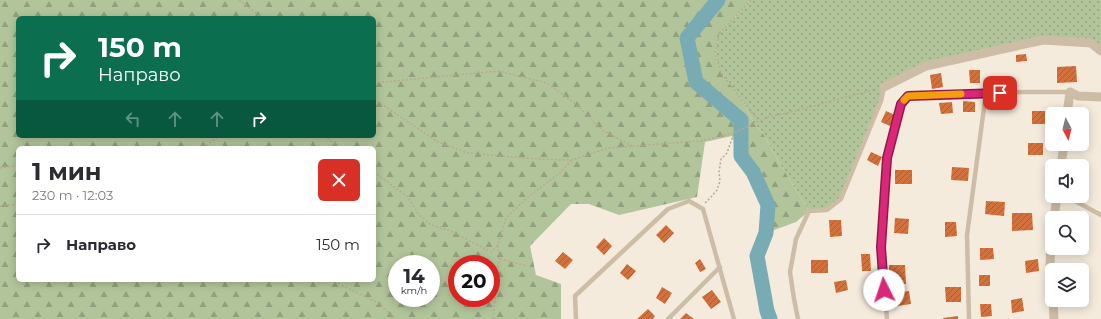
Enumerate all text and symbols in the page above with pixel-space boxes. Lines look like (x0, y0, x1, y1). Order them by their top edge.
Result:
text: 150 m (98, 30, 182, 64)
icon: right (32, 32, 84, 84)
text: Направо (98, 64, 181, 86)
pin (983, 76, 1017, 110)
icon: arrive (989, 82, 1011, 104)
north arrow (1045, 107, 1089, 151)
map controls (1045, 107, 1089, 307)
icon: left (122, 108, 144, 130)
icon: ahead (164, 108, 186, 130)
icon: ahead (206, 108, 228, 130)
icon: right (248, 108, 270, 130)
text: 1 мин (32, 157, 101, 186)
button: close (318, 159, 360, 201)
button: sound (1045, 159, 1089, 203)
text: 230 m · 12:03 (32, 187, 113, 203)
button: search (1045, 211, 1089, 255)
icon: right (32, 234, 54, 256)
text: Направо (66, 235, 136, 254)
text: 150 m (316, 235, 360, 254)
speed limit sign: 20 (448, 255, 500, 307)
button: layers (1045, 263, 1089, 307)
text: 14 (403, 264, 425, 288)
position arrow (863, 269, 905, 311)
text: km/h (401, 284, 427, 297)

